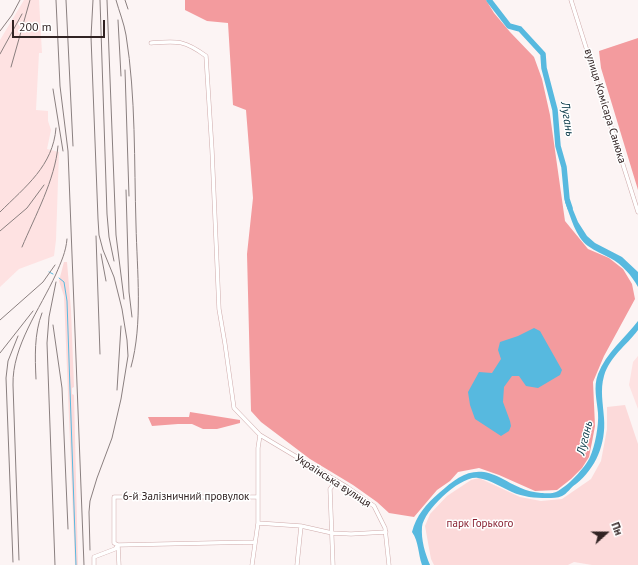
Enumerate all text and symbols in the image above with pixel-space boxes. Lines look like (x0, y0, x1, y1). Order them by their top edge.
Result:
scale bar (14, 12, 107, 38)
text: 200 m (19, 19, 52, 34)
street label: вулиця Комісара Санюка (581, 47, 629, 165)
water label: Лугань (557, 101, 577, 137)
water label: Лугань (574, 419, 596, 457)
street label: Українська вулиця (292, 451, 374, 511)
street label: 6-й Залізничний провулок (123, 490, 249, 504)
north arrow (586, 513, 626, 553)
park label: парк Горького (447, 517, 513, 531)
text: Пн (608, 520, 626, 537)

